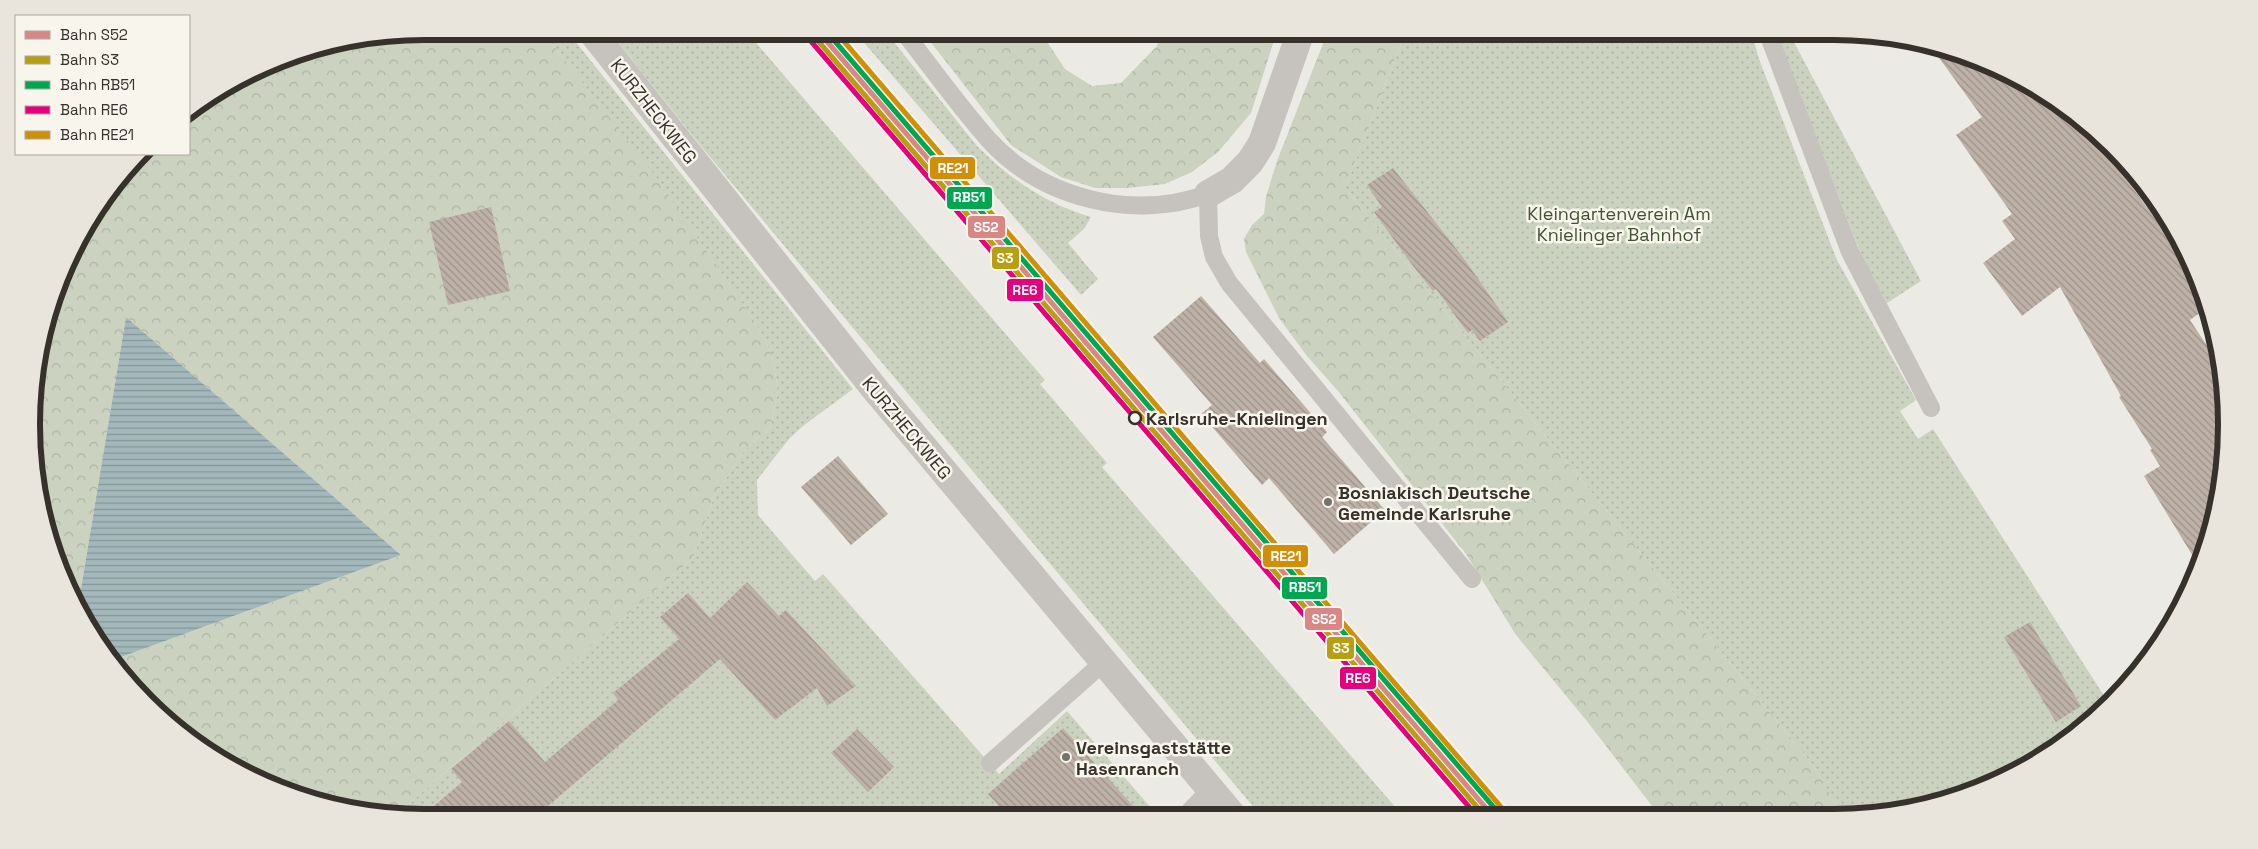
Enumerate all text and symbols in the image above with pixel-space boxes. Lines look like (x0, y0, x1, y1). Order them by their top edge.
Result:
legend (15, 15, 190, 155)
text: Bahn S52 (60, 25, 128, 44)
text: Bahn S3 (60, 50, 119, 69)
street label: KURZHECKWEG (606, 54, 702, 168)
text: Bahn RB51 (60, 75, 135, 94)
text: Bahn RE6 (60, 100, 128, 119)
text: Bahn RE21 (60, 125, 134, 144)
line badge: RE21 (929, 156, 976, 180)
text: RE21 (937, 159, 969, 177)
line badge: RB51 (946, 186, 993, 210)
text: RB51 (953, 188, 985, 206)
park label: Kleingartenverein Am Knielinger Bahnhof (1527, 202, 1711, 246)
line badge: S52 (967, 215, 1006, 239)
text: S52 (973, 218, 999, 236)
line badge: S3 (991, 246, 1020, 270)
text: S3 (997, 249, 1014, 267)
line badge: RE6 (1006, 278, 1044, 302)
text: RE6 (1012, 281, 1038, 299)
street label: KURZHECKWEG (857, 372, 957, 484)
place label: Karlsruhe-Knielingen (1146, 407, 1328, 430)
marker: Karlsruhe-Knielingen (1128, 411, 1142, 425)
place label: Bosniakisch Deutsche Gemeinde Karlsruhe (1338, 481, 1530, 525)
marker: Bosniakisch Deutsche Gemeinde Karlsruhe (1322, 496, 1334, 508)
line badge: RE21 (1262, 544, 1309, 568)
text: RE21 (1270, 547, 1302, 565)
line badge: RB51 (1281, 576, 1328, 600)
text: RB51 (1289, 578, 1321, 596)
line badge: S52 (1304, 607, 1343, 631)
text: S52 (1311, 610, 1337, 628)
line badge: S3 (1326, 636, 1355, 660)
text: S3 (1333, 639, 1350, 657)
line badge: RE6 (1339, 666, 1377, 690)
text: RE6 (1345, 669, 1371, 687)
place label: Vereinsgaststätte Hasenranch (1076, 736, 1231, 780)
marker: Vereinsgaststätte Hasenranch (1060, 751, 1072, 763)

